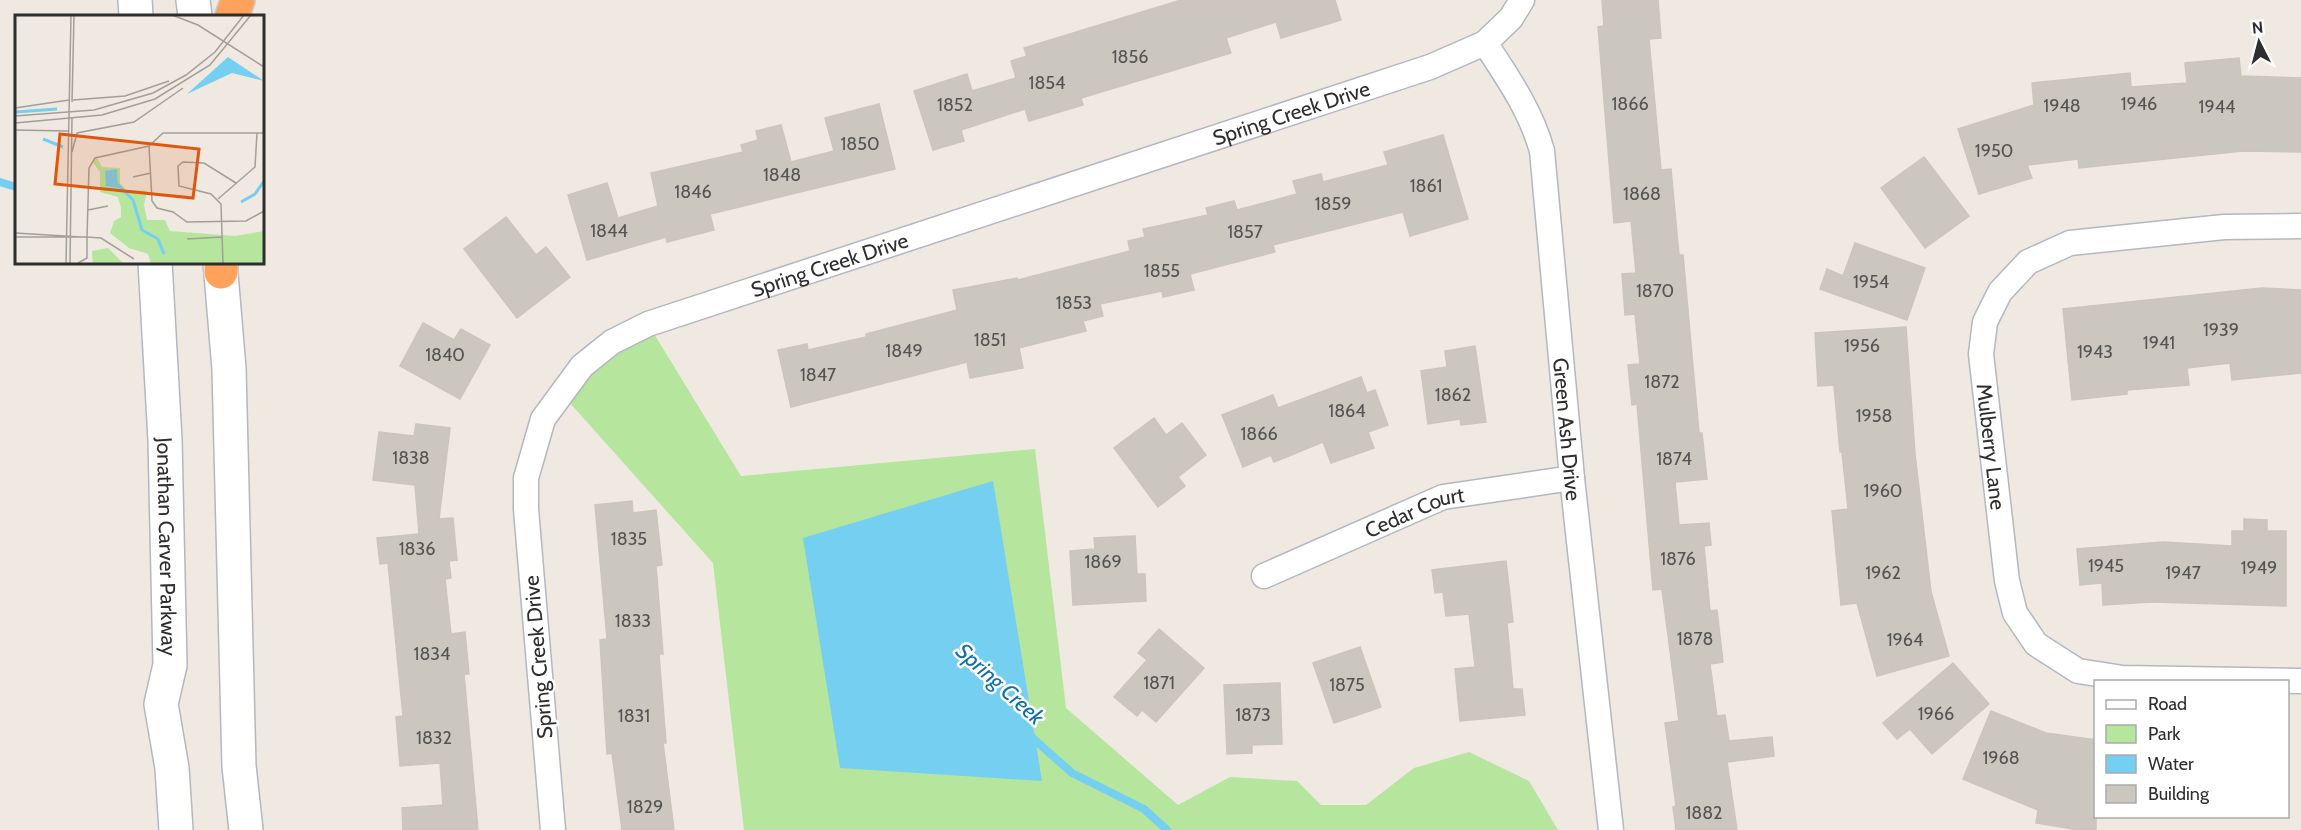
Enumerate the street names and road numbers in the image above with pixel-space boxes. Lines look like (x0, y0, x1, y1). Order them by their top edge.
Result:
street label: Spring Creek Drive (1209, 75, 1373, 150)
street label: Spring Creek Drive (748, 227, 911, 302)
street label: Green Ash Drive (1549, 357, 1587, 502)
street label: Mulberry Lane (1972, 382, 2011, 511)
street label: Jonathan Carver Parkway (152, 436, 182, 657)
street label: Cedar Court (1361, 482, 1466, 543)
street label: Spring Creek Drive (518, 574, 558, 740)

